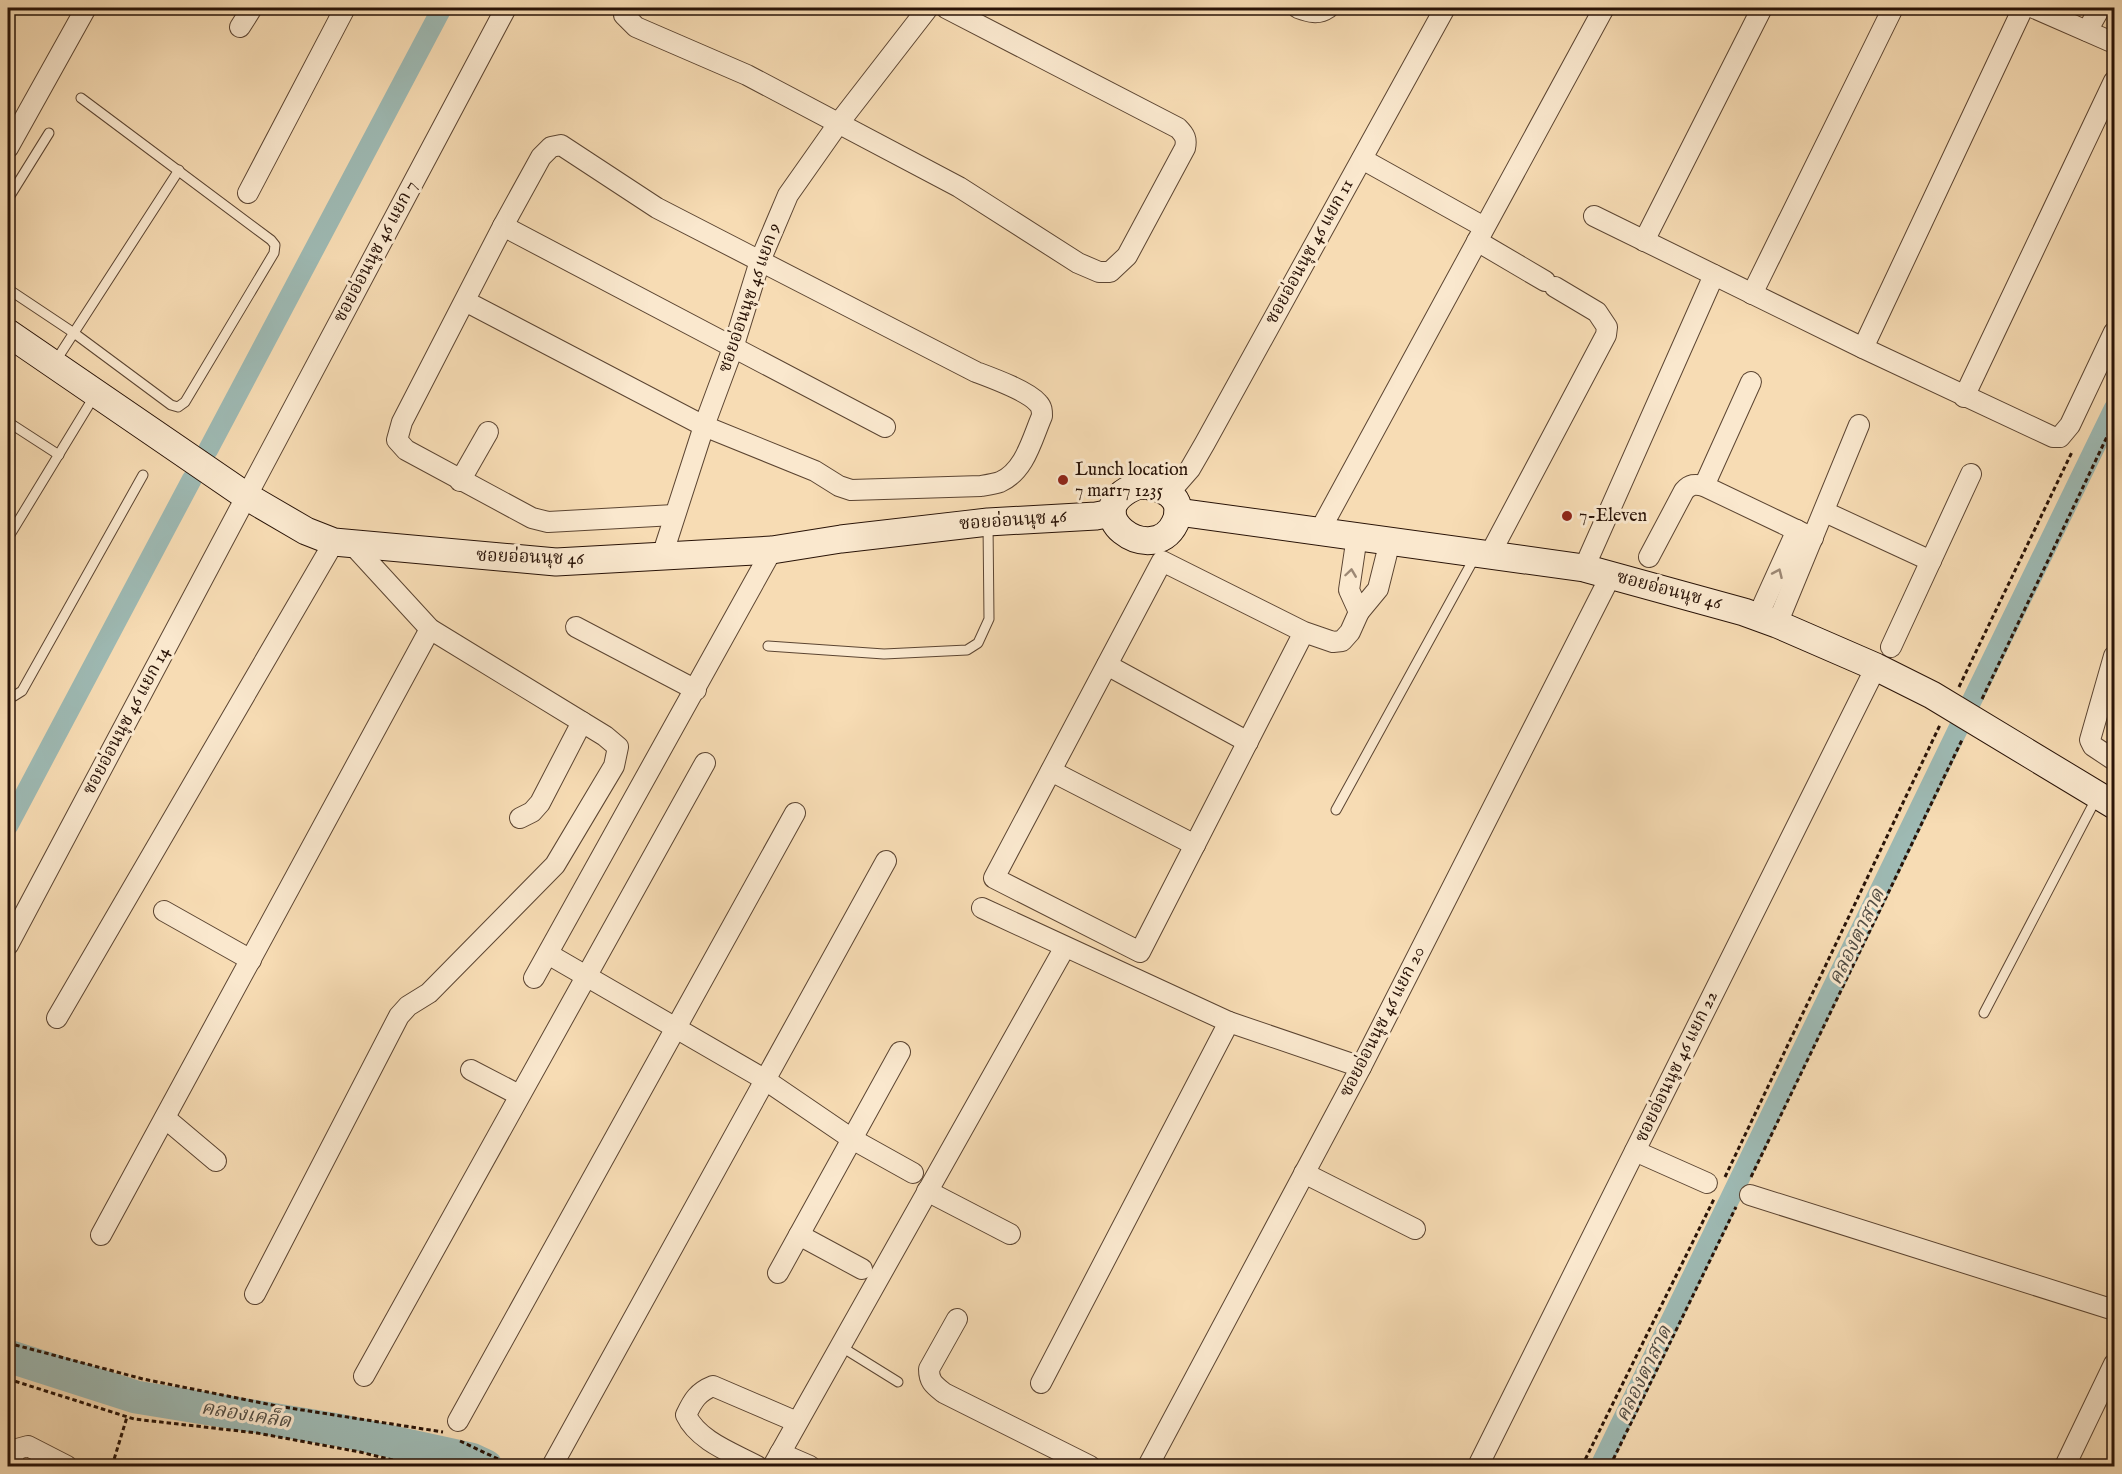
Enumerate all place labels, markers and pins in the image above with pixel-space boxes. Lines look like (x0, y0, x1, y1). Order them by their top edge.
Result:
place label: Lunch location 7 mar17 1235 (1075, 459, 1189, 503)
marker: Lunch location 7 mar17 1235 (1056, 473, 1070, 487)
place label: 7-Eleven (1579, 505, 1648, 528)
marker: 7-Eleven (1560, 509, 1574, 523)

